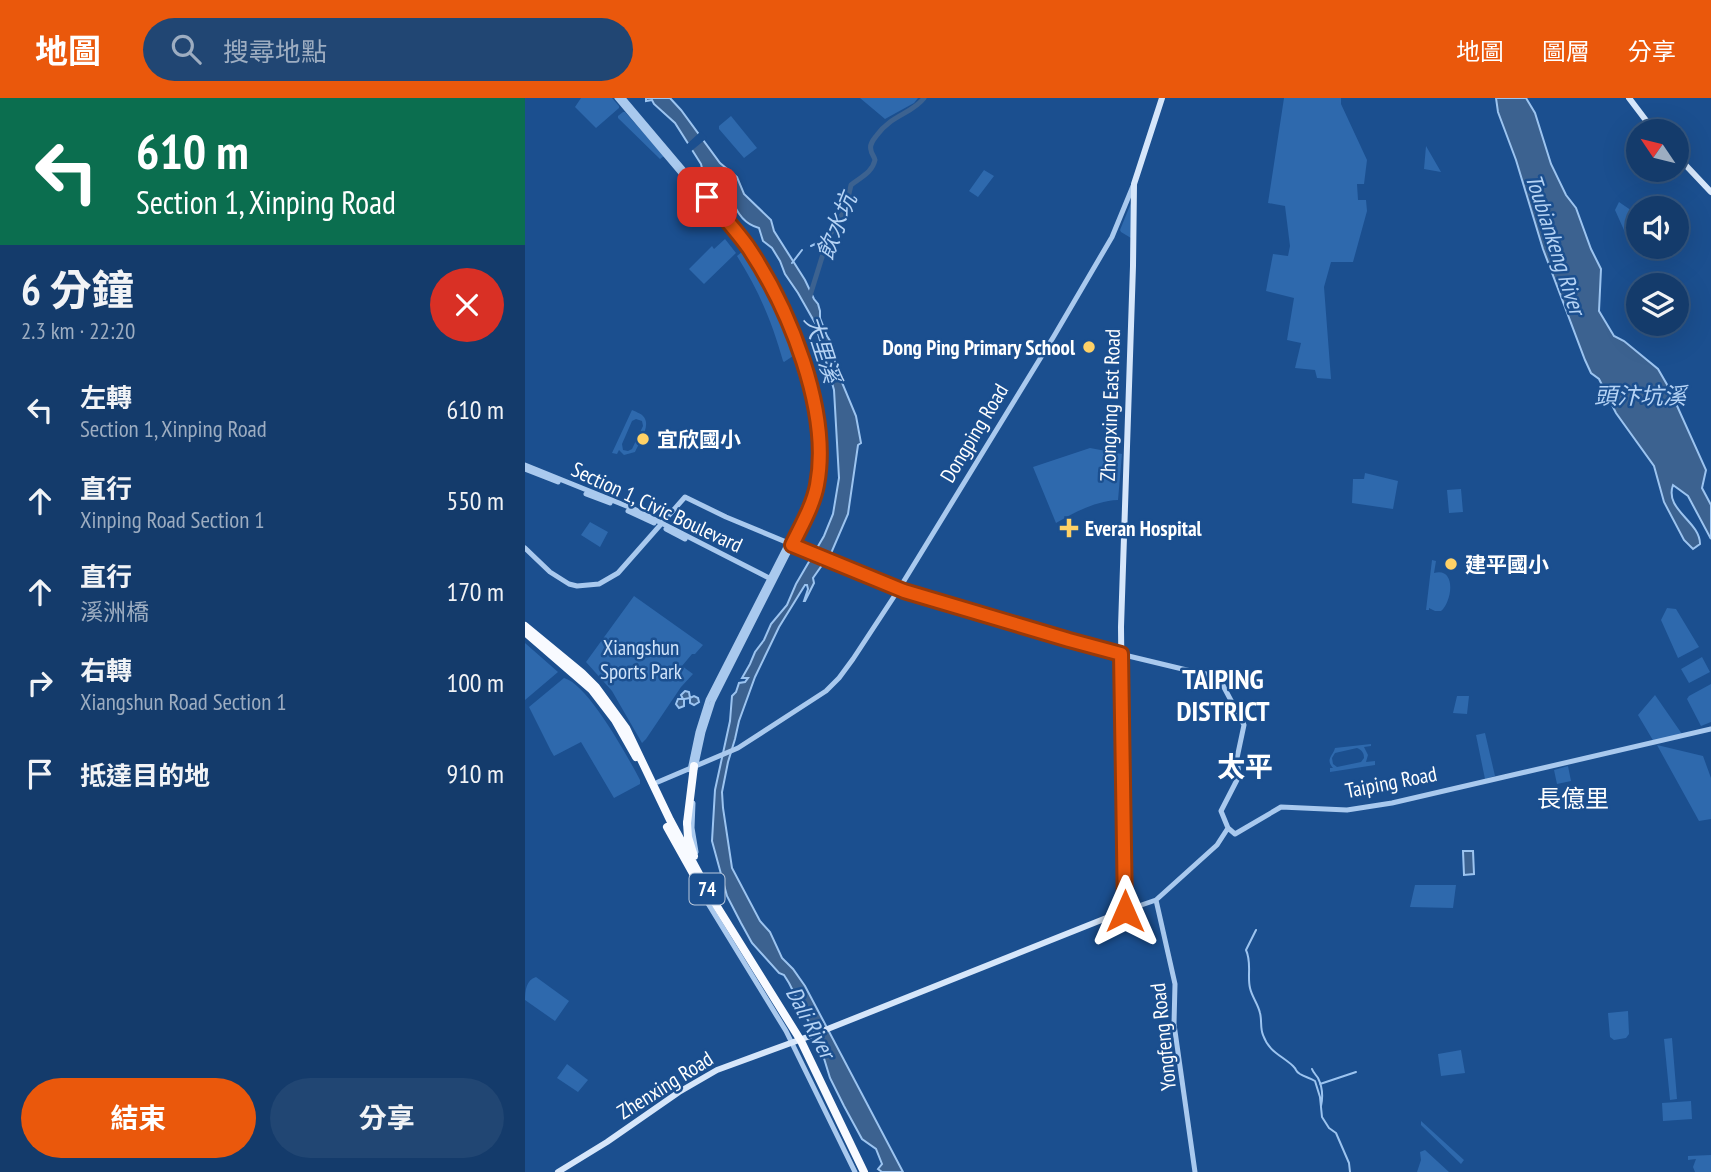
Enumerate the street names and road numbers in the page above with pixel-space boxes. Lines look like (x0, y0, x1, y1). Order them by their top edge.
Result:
street label: Zhongxing East Road (1094, 328, 1126, 482)
street label: Dongping Road (934, 379, 1014, 487)
street label: Section 1, Civic Boulevard (567, 456, 747, 558)
street label: Taiping Road (1343, 760, 1439, 804)
road number: 74 (689, 874, 725, 904)
street label: Yongfeng Road (1144, 982, 1182, 1092)
street label: Zhenxing Road (612, 1045, 718, 1125)

